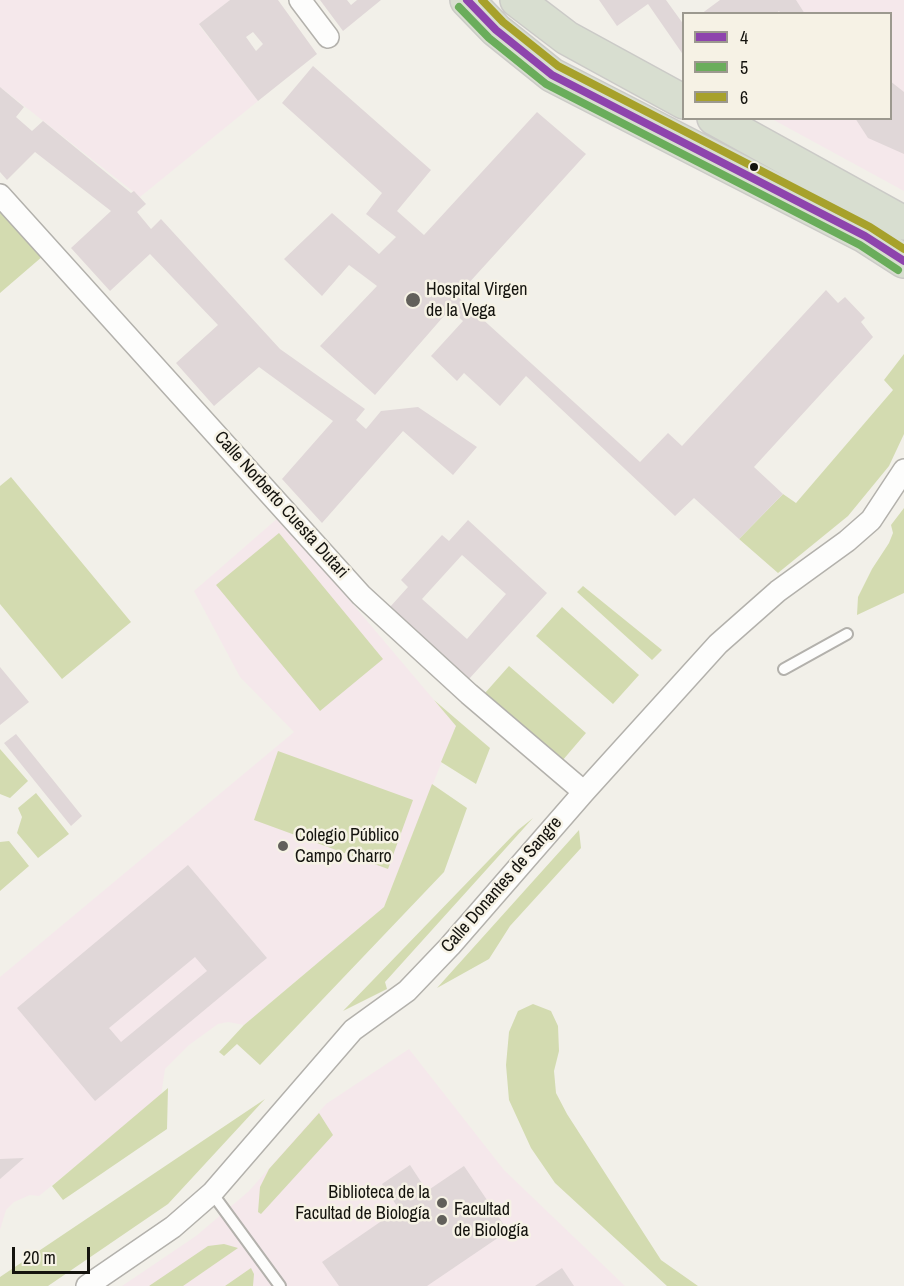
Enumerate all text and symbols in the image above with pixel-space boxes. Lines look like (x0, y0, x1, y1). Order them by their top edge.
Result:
legend (682, 12, 892, 120)
text: 4 (740, 25, 748, 50)
text: 5 (740, 55, 748, 80)
text: 6 (740, 85, 748, 110)
unlabelled marker (748, 161, 760, 173)
place label: Hospital Virgen de la Vega (426, 279, 527, 322)
marker: Hospital Virgen de la Vega (404, 291, 422, 309)
street label: Calle Norberto Cuesta Dutari (209, 427, 353, 583)
street label: Calle Donantes de Sangre (437, 813, 567, 957)
place label: Colegio Público Campo Charro (295, 825, 399, 868)
marker: Colegio Público Campo Charro (276, 839, 290, 853)
place label: Biblioteca de la Facultad de Biología (295, 1182, 430, 1224)
marker: Biblioteca de la Facultad de Biología (435, 1196, 449, 1210)
place label: Facultad de Biología (454, 1199, 529, 1242)
marker: Facultad de Biología (435, 1213, 449, 1227)
scale bar (15, 1235, 93, 1273)
text: 20 m (23, 1245, 56, 1270)

